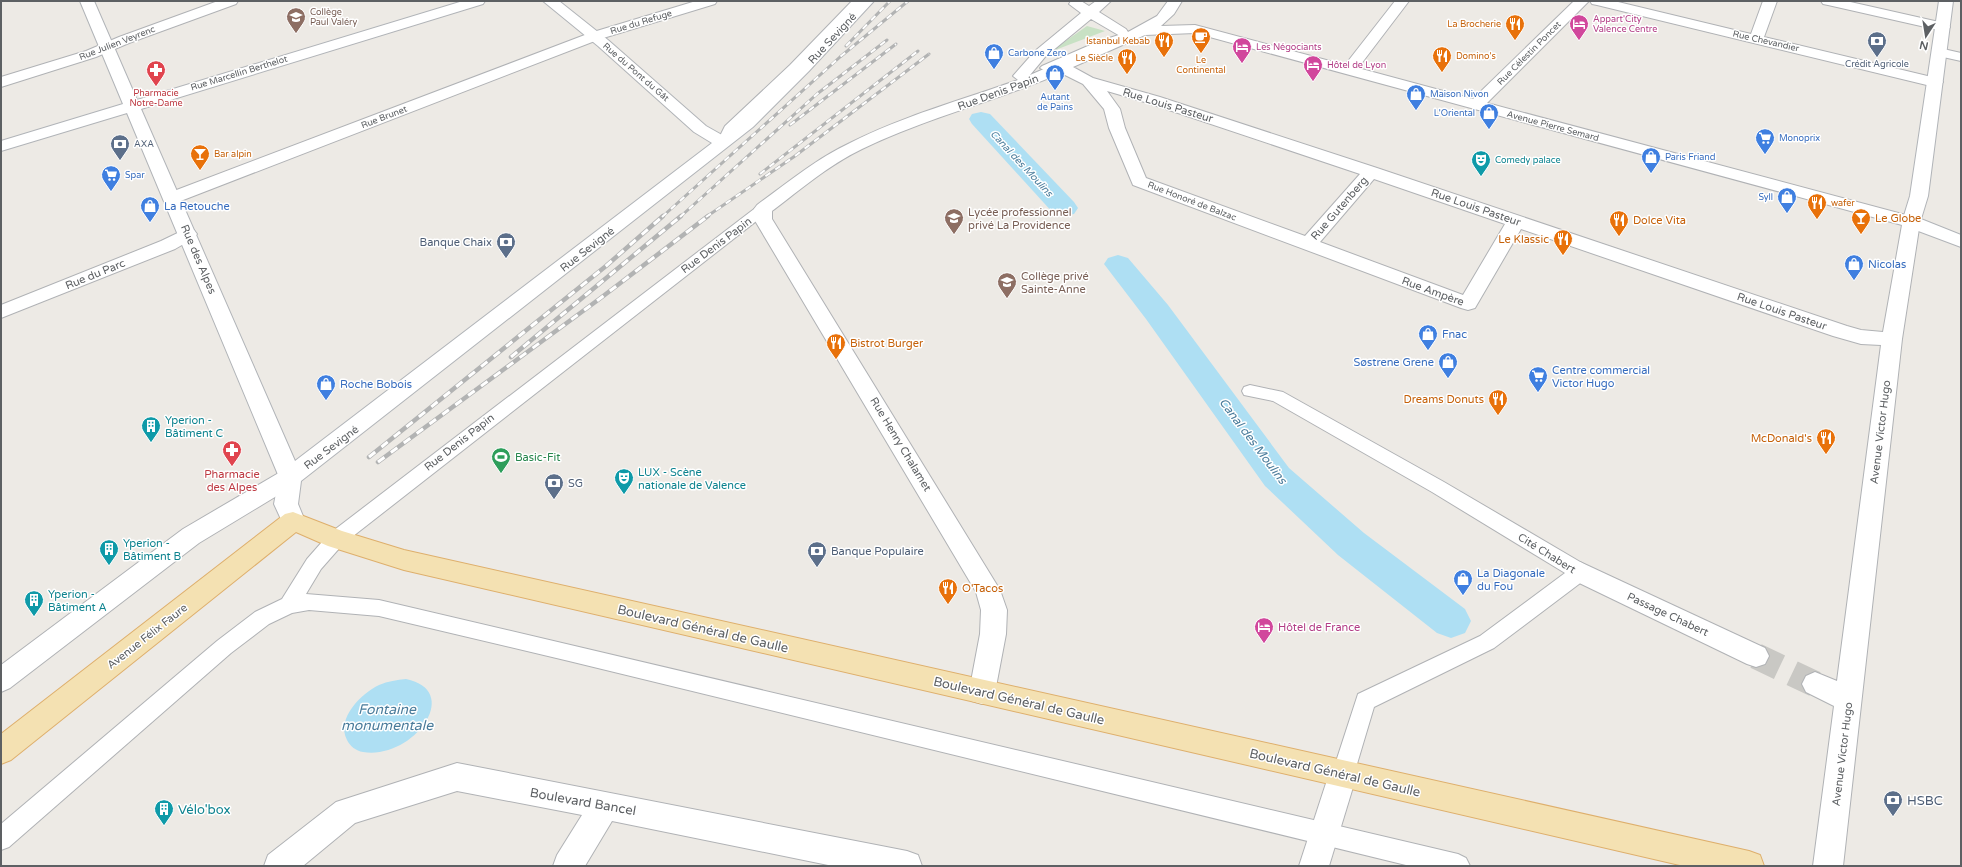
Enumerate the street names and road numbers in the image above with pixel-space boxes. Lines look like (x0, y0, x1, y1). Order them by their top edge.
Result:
street label: Rue du Refuge (609, 8, 673, 37)
street label: Rue Sevigné (805, 10, 859, 67)
street label: Rue Célestin Poncet (1495, 19, 1564, 88)
street label: Rue Julien Veyrenc (78, 24, 157, 63)
street label: Rue Chevandier (1732, 28, 1801, 55)
street label: Rue du Pont du Gât (600, 41, 671, 104)
street label: Rue Marcellin Berthelot (189, 53, 289, 93)
street label: Rue Denis Papin (956, 72, 1040, 113)
street label: Rue Louis Pasteur (1121, 86, 1215, 126)
street label: Rue Brunet (360, 103, 409, 131)
street label: Avenue Pierre Semard (1506, 109, 1600, 144)
street label: Rue Gutenberg (1308, 174, 1371, 243)
street label: Rue Honoré de Balzac (1146, 179, 1238, 224)
street label: Rue Louis Pasteur (1429, 186, 1523, 229)
street label: Rue Denis Papin (678, 215, 754, 276)
street label: Rue des Alpes (178, 222, 219, 296)
street label: Rue Sevigné (558, 224, 617, 275)
street label: Rue du Parc (63, 257, 127, 292)
street label: Rue Ampère (1400, 274, 1466, 309)
street label: Rue Louis Pasteur (1735, 290, 1829, 333)
street label: Avenue Victor Hugo (1868, 379, 1893, 485)
street label: Rue Henry Chalamet (867, 395, 934, 494)
street label: Rue Denis Papin (422, 411, 497, 474)
street label: Rue Sevigné (301, 423, 361, 472)
street label: Cité Chabert (1515, 531, 1578, 576)
street label: Passage Chabert (1625, 590, 1710, 639)
street label: Avenue Félix Faure (105, 601, 190, 672)
street label: Boulevard Général de Gaulle (616, 602, 790, 656)
street label: Boulevard Général de Gaulle (932, 674, 1106, 728)
street label: Avenue Victor Hugo (1830, 701, 1855, 807)
street label: Boulevard Général de Gaulle (1248, 746, 1422, 800)
street label: Boulevard Bancel (529, 785, 637, 819)

